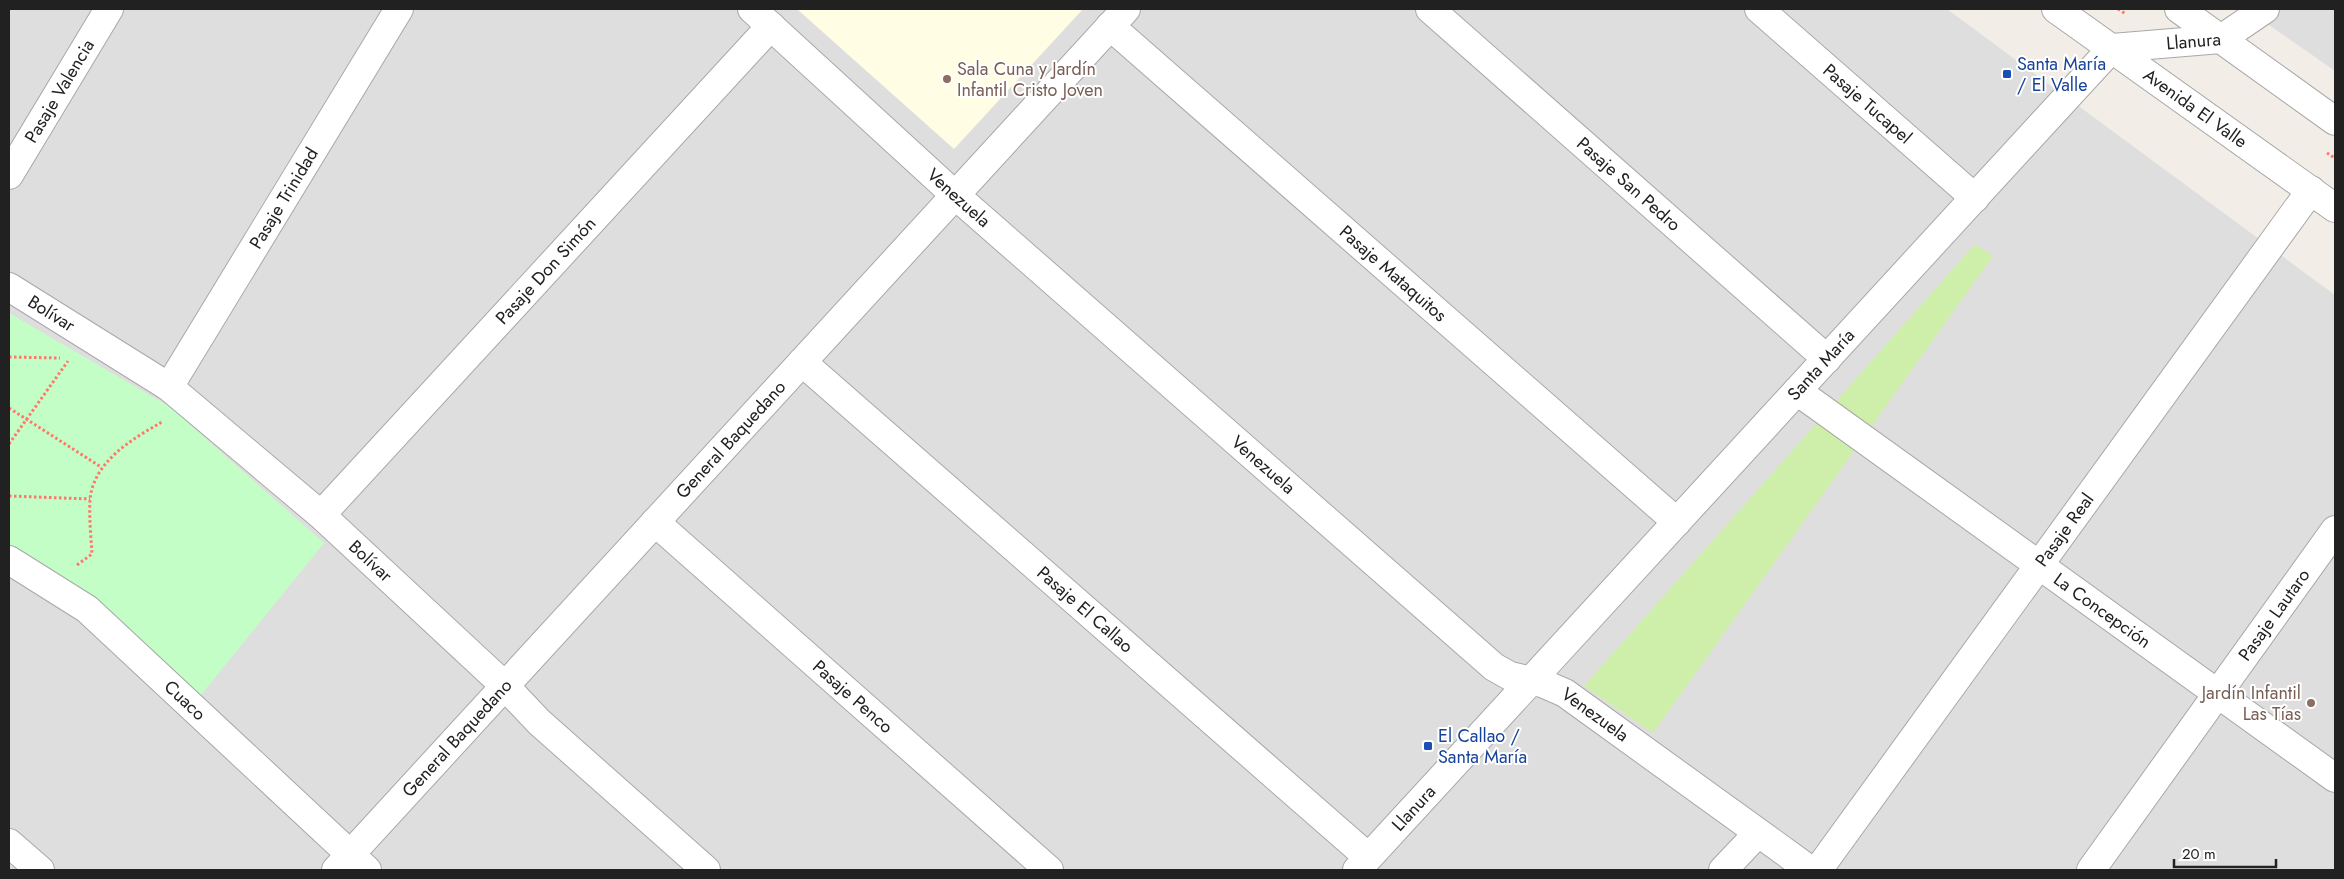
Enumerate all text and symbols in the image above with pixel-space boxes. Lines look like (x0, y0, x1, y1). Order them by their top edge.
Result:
street label: Llanura (2165, 26, 2222, 56)
street label: Pasaje Valencia (18, 34, 101, 148)
place label: Santa María / El Valle (2017, 51, 2106, 98)
place label: Sala Cuna y Jardín Infantil Cristo Joven (957, 56, 1103, 103)
street label: Pasaje Tucapel (1817, 58, 1918, 150)
street label: Avenida El Valle (2138, 62, 2253, 154)
marker: Santa María / El Valle (2001, 68, 2013, 80)
marker: Sala Cuna y Jardín Infantil Cristo Joven (941, 73, 953, 85)
street label: Pasaje San Pedro (1571, 131, 1687, 237)
street label: Pasaje Trinidad (243, 143, 325, 254)
street label: Venezuela (921, 162, 996, 234)
street label: Pasaje Don Simón (490, 211, 602, 330)
street label: Pasaje Mataquitos (1334, 219, 1452, 328)
street label: Bolívar (23, 289, 81, 339)
street label: Santa María (1781, 323, 1861, 406)
street label: General Baquedano (670, 375, 792, 505)
street label: Venezuela (1225, 429, 1301, 500)
street label: Pasaje Real (2029, 488, 2100, 572)
street label: Bolívar (343, 534, 399, 589)
street label: Pasaje El Callao (1031, 560, 1139, 659)
street label: Pasaje Lautaro (2232, 563, 2316, 666)
street label: La Concepción (2048, 567, 2156, 655)
street label: Pasaje Penco (807, 654, 899, 740)
street label: General Baquedano (396, 673, 518, 803)
street label: Cuaco (158, 674, 212, 727)
place label: Jardín Infantil Las Tías (2200, 680, 2301, 727)
street label: Venezuela (1556, 681, 1634, 748)
marker: Jardín Infantil Las Tías (2305, 697, 2317, 709)
place label: El Callao / Santa María (1438, 723, 1527, 770)
marker: El Callao / Santa María (1422, 740, 1434, 752)
street label: Llanura (1386, 779, 1442, 837)
scale bar (2174, 836, 2276, 868)
text: 20 m (2182, 843, 2216, 865)

